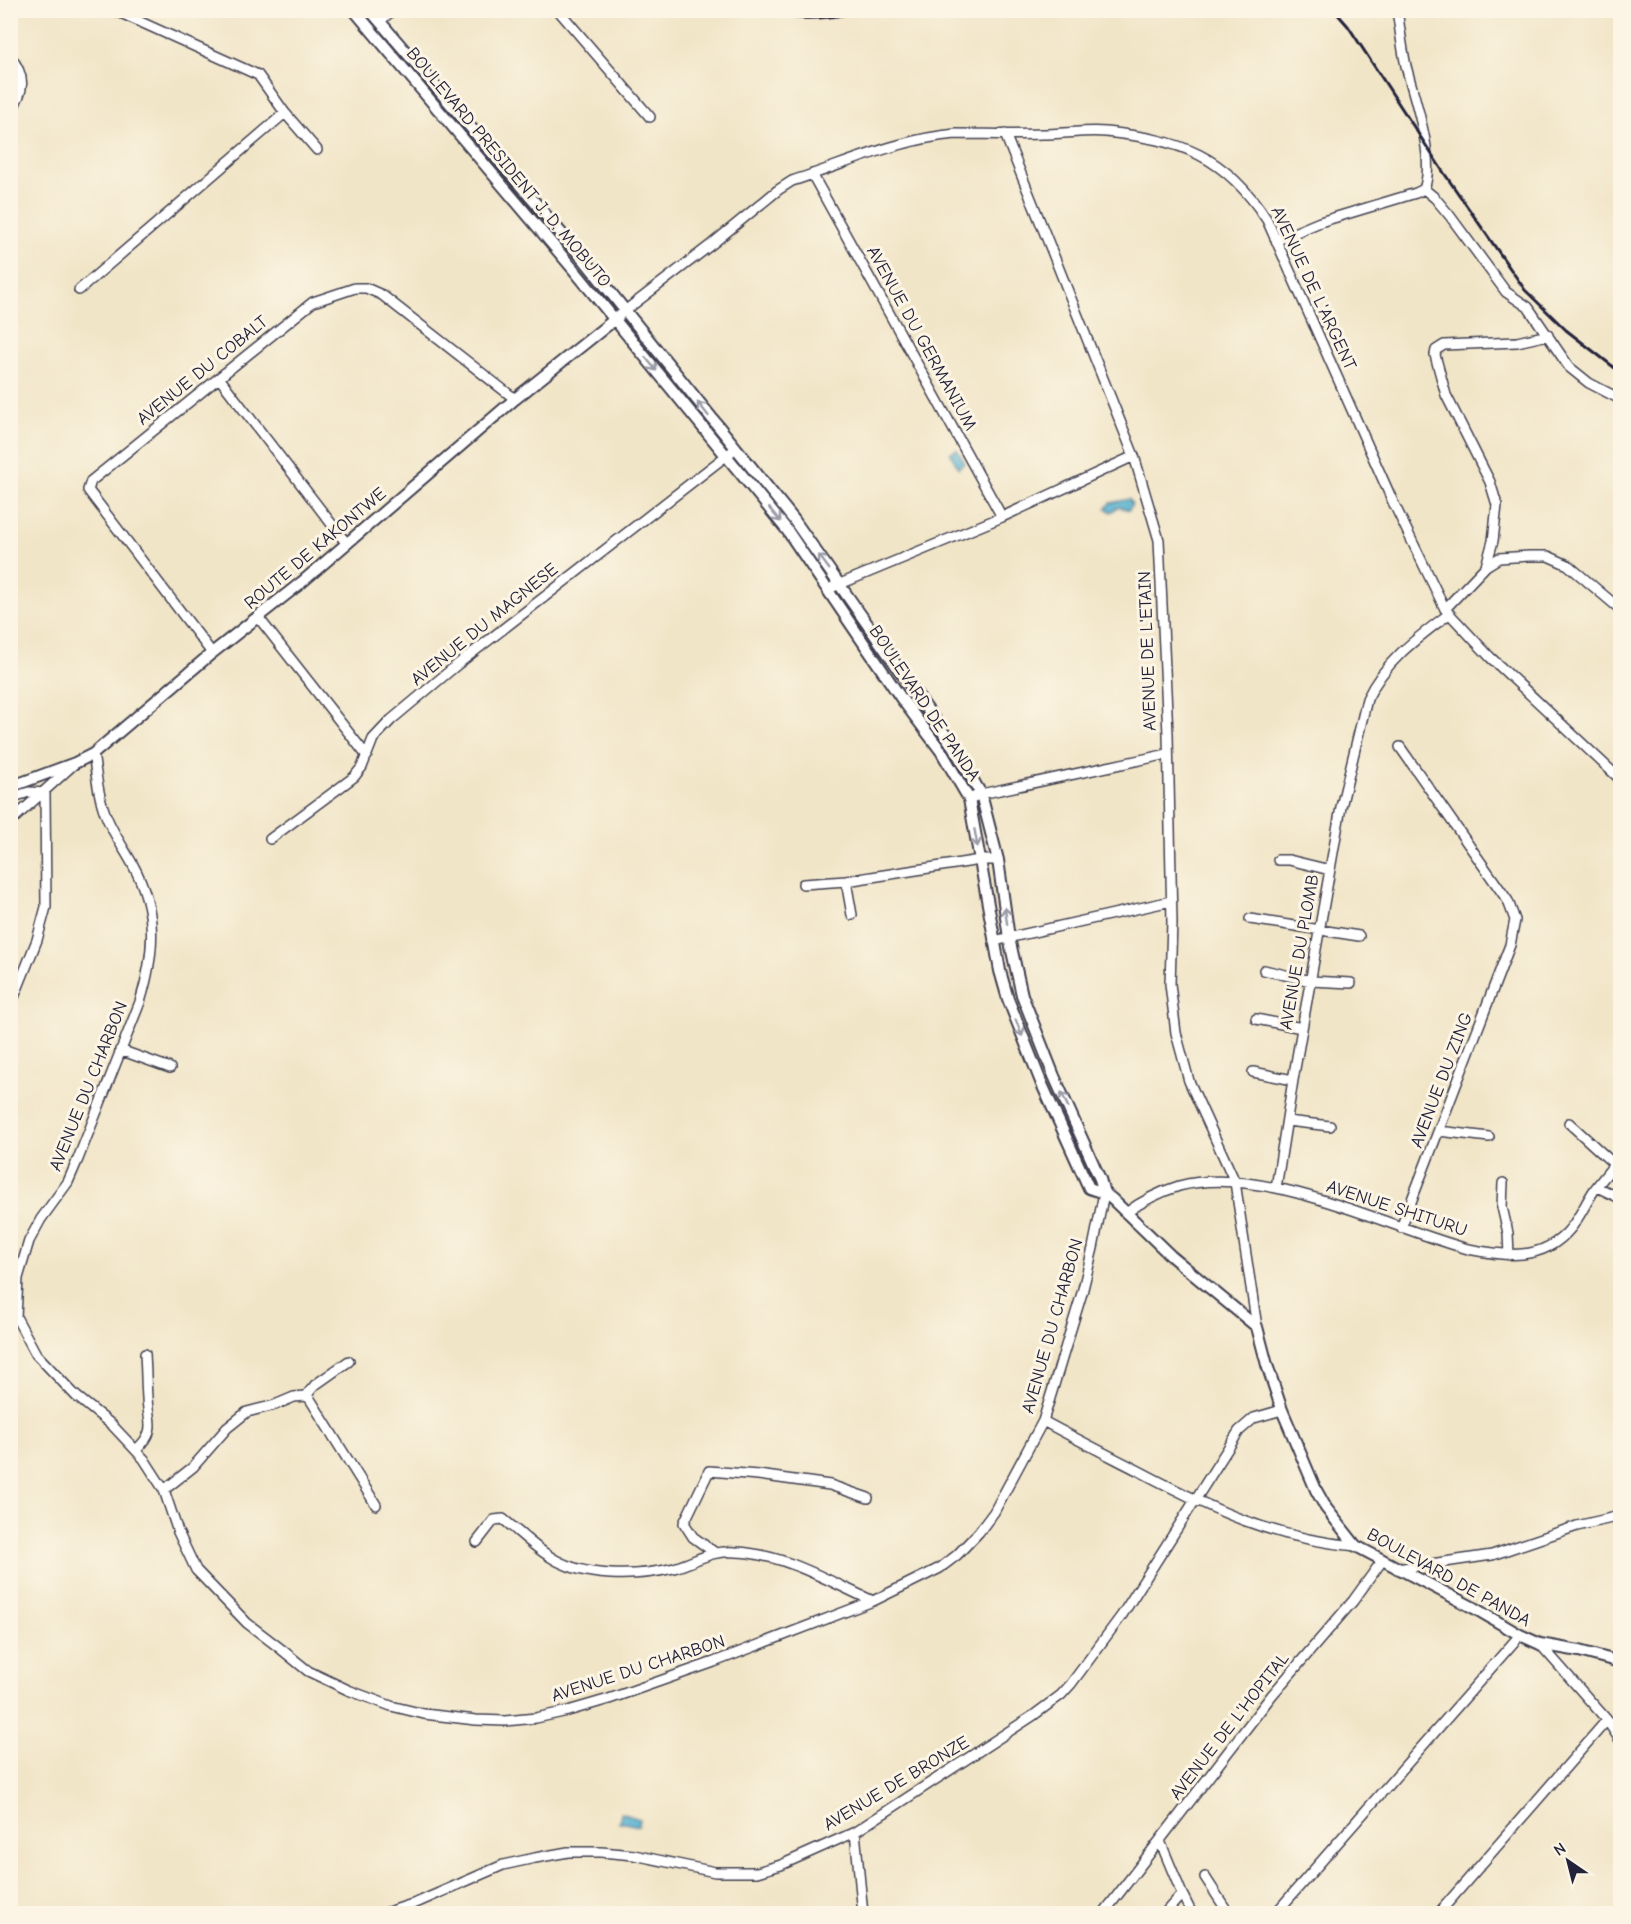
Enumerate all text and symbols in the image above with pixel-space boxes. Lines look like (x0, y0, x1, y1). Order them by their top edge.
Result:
street label: BOULEVARD PRESIDENT J. D. MOBUTO (402, 43, 615, 292)
street label: AVENUE DE L'ARGENT (1266, 203, 1361, 374)
street label: AVENUE DU GERMANIUM (862, 242, 981, 434)
street label: AVENUE DU COBALT (133, 311, 272, 430)
one-way arrow (645, 356, 658, 372)
one-way arrow (697, 401, 710, 417)
street label: ROUTE DE KAKONTWE (240, 483, 390, 614)
one-way arrow (768, 507, 782, 522)
one-way arrow (818, 554, 830, 570)
street label: AVENUE DU MAGNESE (407, 559, 562, 690)
street label: AVENUE DE L'ETAIN (1134, 571, 1161, 731)
street label: BOULEVARD DE PANDA (865, 621, 985, 785)
one-way arrow (971, 828, 982, 848)
street label: AVENUE DU PLOMB (1275, 873, 1323, 1031)
one-way arrow (1000, 906, 1011, 926)
street label: AVENUE DU CHARBON (45, 998, 132, 1174)
street label: AVENUE DU ZING (1406, 1009, 1477, 1151)
one-way arrow (1014, 1018, 1025, 1037)
one-way arrow (1059, 1092, 1071, 1110)
street label: AVENUE SHITURU (1324, 1176, 1470, 1241)
street label: AVENUE DU CHARBON (1017, 1236, 1088, 1416)
street label: BOULEVARD DE PANDA (1363, 1524, 1534, 1631)
street label: AVENUE DU CHARBON (549, 1631, 727, 1706)
street label: AVENUE DE L'HOPITAL (1165, 1649, 1293, 1804)
street label: AVENUE DE BRONZE (820, 1732, 973, 1835)
north arrow (1538, 1831, 1598, 1891)
text: N (1551, 1839, 1569, 1860)

